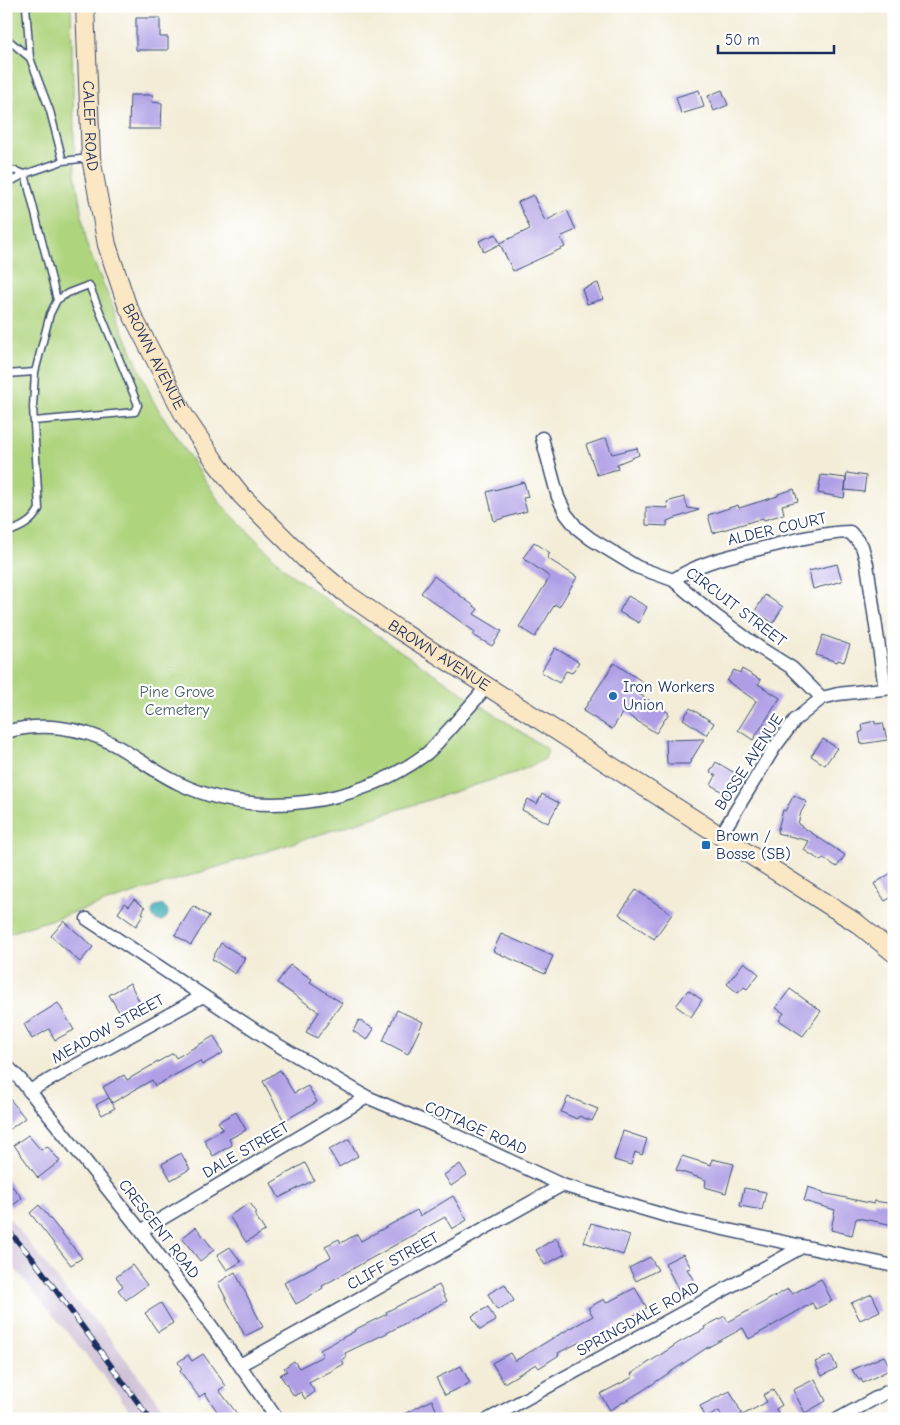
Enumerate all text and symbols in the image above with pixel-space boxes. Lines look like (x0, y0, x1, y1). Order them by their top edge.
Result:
scale bar (718, 22, 834, 54)
text: 50 m (725, 31, 760, 49)
street label: CALEF ROAD (79, 80, 102, 173)
street label: BROWN AVENUE (119, 300, 189, 413)
street label: ALDER COURT (726, 509, 829, 549)
street label: CIRCUIT STREET (682, 563, 790, 651)
street label: BROWN AVENUE (385, 616, 494, 695)
place label: Iron Workers Union (623, 678, 715, 714)
park label: Pine Grove Cemetery (139, 683, 215, 719)
marker: Iron Workers Union (607, 690, 619, 702)
street label: BOSSE AVENUE (711, 710, 787, 813)
place label: Brown / Bosse (SB) (716, 827, 791, 863)
marker: Brown / Bosse (SB) (700, 839, 712, 851)
street label: MEADOW STREET (49, 990, 168, 1067)
street label: COTTAGE ROAD (422, 1097, 530, 1159)
street label: DALE STREET (200, 1118, 293, 1182)
street label: CRESCENT ROAD (115, 1176, 203, 1282)
street label: CLIFF STREET (344, 1228, 443, 1294)
street label: SPRINGDALE ROAD (574, 1278, 702, 1360)

